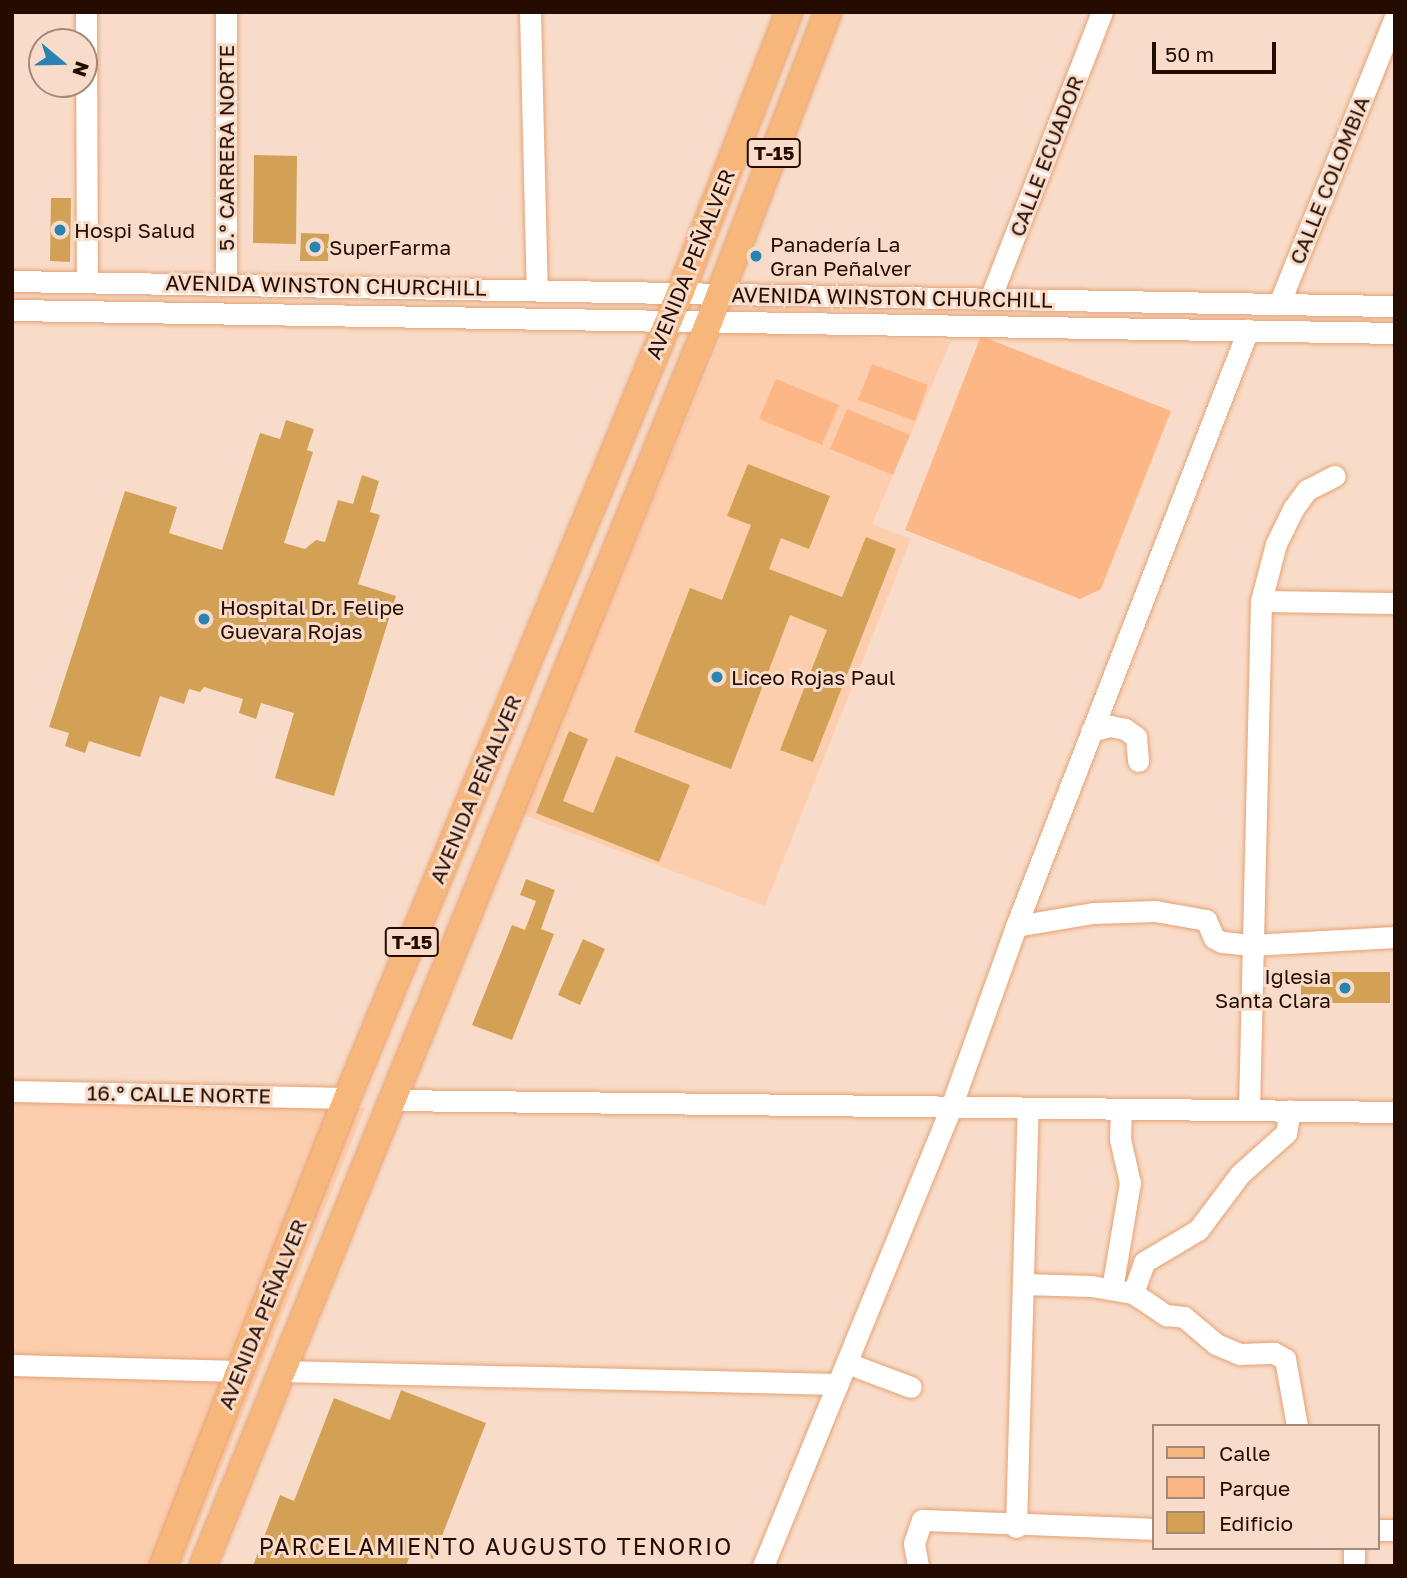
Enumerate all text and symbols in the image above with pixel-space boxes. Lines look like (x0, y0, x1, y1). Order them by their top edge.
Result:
north arrow (28, 28, 98, 98)
scale bar (1155, 28, 1279, 72)
text: 50 m (1165, 41, 1214, 67)
street label: 5.° CARRERA NORTE (213, 45, 239, 251)
text: N (68, 59, 95, 80)
street label: CALLE ECUADOR (1004, 72, 1088, 240)
street label: CALLE COLOMBIA (1284, 92, 1374, 268)
road number: T-15 (746, 138, 802, 168)
street label: AVENIDA PEÑALVER (640, 165, 740, 363)
place label: Hospi Salud (74, 217, 195, 243)
marker: Hospi Salud (52, 222, 68, 238)
place label: Panadería La Gran Peñalver (770, 231, 911, 281)
place label: SuperFarma (329, 234, 451, 260)
marker: SuperFarma (307, 239, 323, 255)
marker: Panadería La Gran Peñalver (748, 248, 764, 264)
street label: AVENIDA WINSTON CHURCHILL (165, 270, 487, 300)
street label: AVENIDA WINSTON CHURCHILL (731, 282, 1053, 312)
place label: Hospital Dr. Felipe Guevara Rojas (220, 594, 404, 644)
marker: Hospital Dr. Felipe Guevara Rojas (194, 609, 214, 629)
place label: Liceo Rojas Paul (731, 664, 895, 690)
marker: Liceo Rojas Paul (709, 669, 725, 685)
street label: AVENIDA PEÑALVER (424, 691, 526, 887)
road number: T-15 (384, 926, 440, 958)
place label: Iglesia Santa Clara (1215, 963, 1331, 1013)
marker: Iglesia Santa Clara (1337, 980, 1353, 996)
street label: 16.° CALLE NORTE (87, 1080, 271, 1108)
street label: AVENIDA PEÑALVER (212, 1215, 312, 1413)
legend (1152, 1424, 1379, 1550)
text: Calle (1219, 1440, 1271, 1466)
text: Parque (1219, 1475, 1290, 1501)
text: Edificio (1219, 1510, 1293, 1536)
district label: PARCELAMIENTO AUGUSTO TENORIO (262, 1532, 730, 1560)

